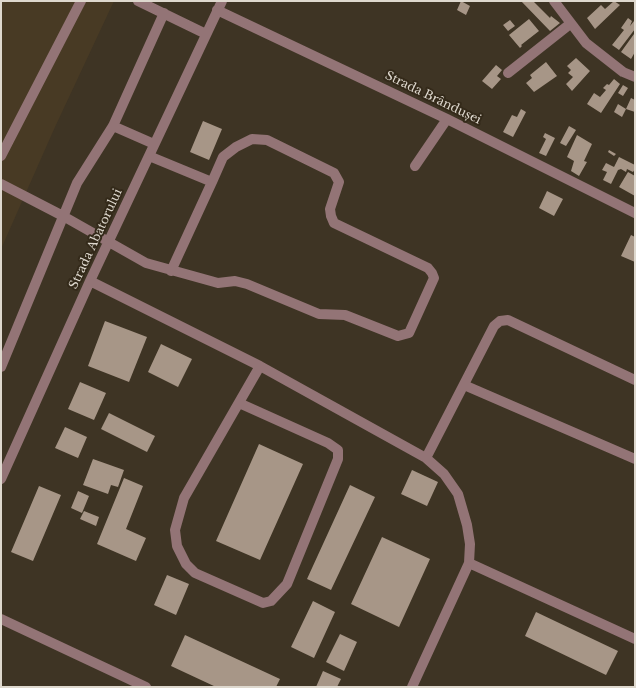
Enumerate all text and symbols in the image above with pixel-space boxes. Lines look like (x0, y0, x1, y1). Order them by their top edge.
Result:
street label: Strada Brândușei (383, 68, 483, 128)
street label: Strada Abatorului (67, 187, 125, 291)

